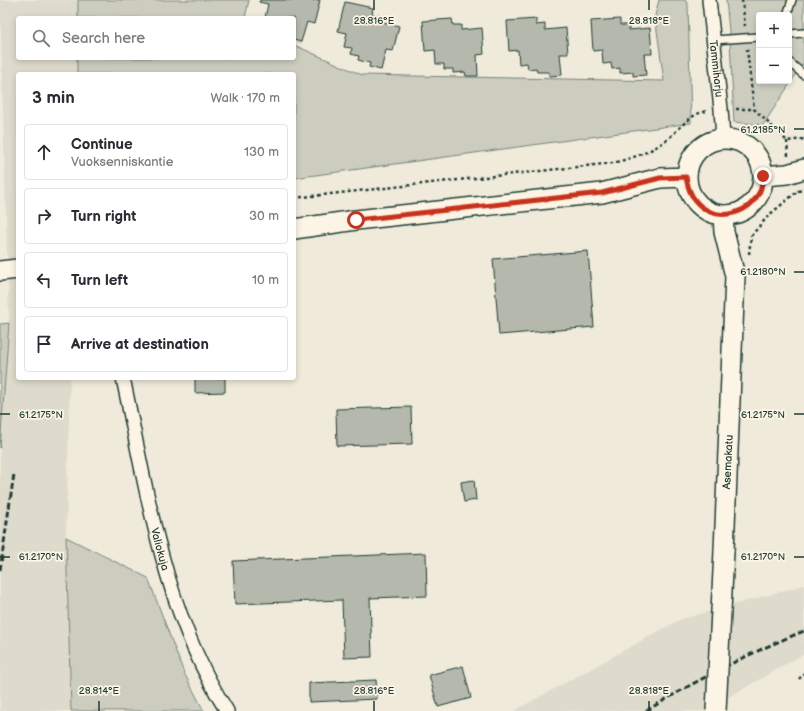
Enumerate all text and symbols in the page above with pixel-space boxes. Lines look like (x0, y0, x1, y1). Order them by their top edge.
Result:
map controls (756, 12, 792, 84)
button: + (756, 12, 792, 48)
text: 28.816°E (354, 15, 395, 27)
text: 28.818°E (629, 15, 670, 27)
search box (16, 16, 296, 60)
icon: search (30, 27, 52, 49)
text: Search here (62, 29, 145, 48)
street label: Tammiharju (707, 39, 726, 98)
button: − (756, 48, 792, 84)
text: 3 min (32, 88, 75, 108)
text: Walk · 170 m (210, 90, 280, 106)
text: 61.2185°N (740, 124, 786, 136)
text: Continue (71, 135, 133, 154)
icon: ahead (33, 141, 55, 163)
text: 130 m (244, 144, 279, 160)
text: Vuoksenniskantie (71, 154, 173, 170)
route end (754, 167, 772, 185)
icon: right (33, 205, 55, 227)
text: Turn right (71, 207, 136, 226)
text: 30 m (249, 208, 279, 224)
route start (347, 211, 365, 229)
text: 61.2180°N (740, 266, 786, 278)
icon: left (33, 269, 55, 291)
text: Turn left (71, 271, 128, 290)
text: 10 m (252, 272, 279, 288)
icon: arrive (33, 333, 55, 355)
text: Arrive at destination (71, 335, 209, 354)
text: 61.2175°N (19, 409, 63, 421)
text: 61.2175°N (741, 409, 785, 421)
street label: Asemakatu (720, 434, 736, 490)
street label: Valiokuja (148, 526, 172, 572)
text: 61.2170°N (19, 551, 63, 563)
text: 61.2170°N (741, 551, 785, 563)
text: 28.814°E (79, 685, 120, 697)
text: 28.816°E (354, 685, 395, 697)
text: 28.818°E (629, 685, 670, 697)

